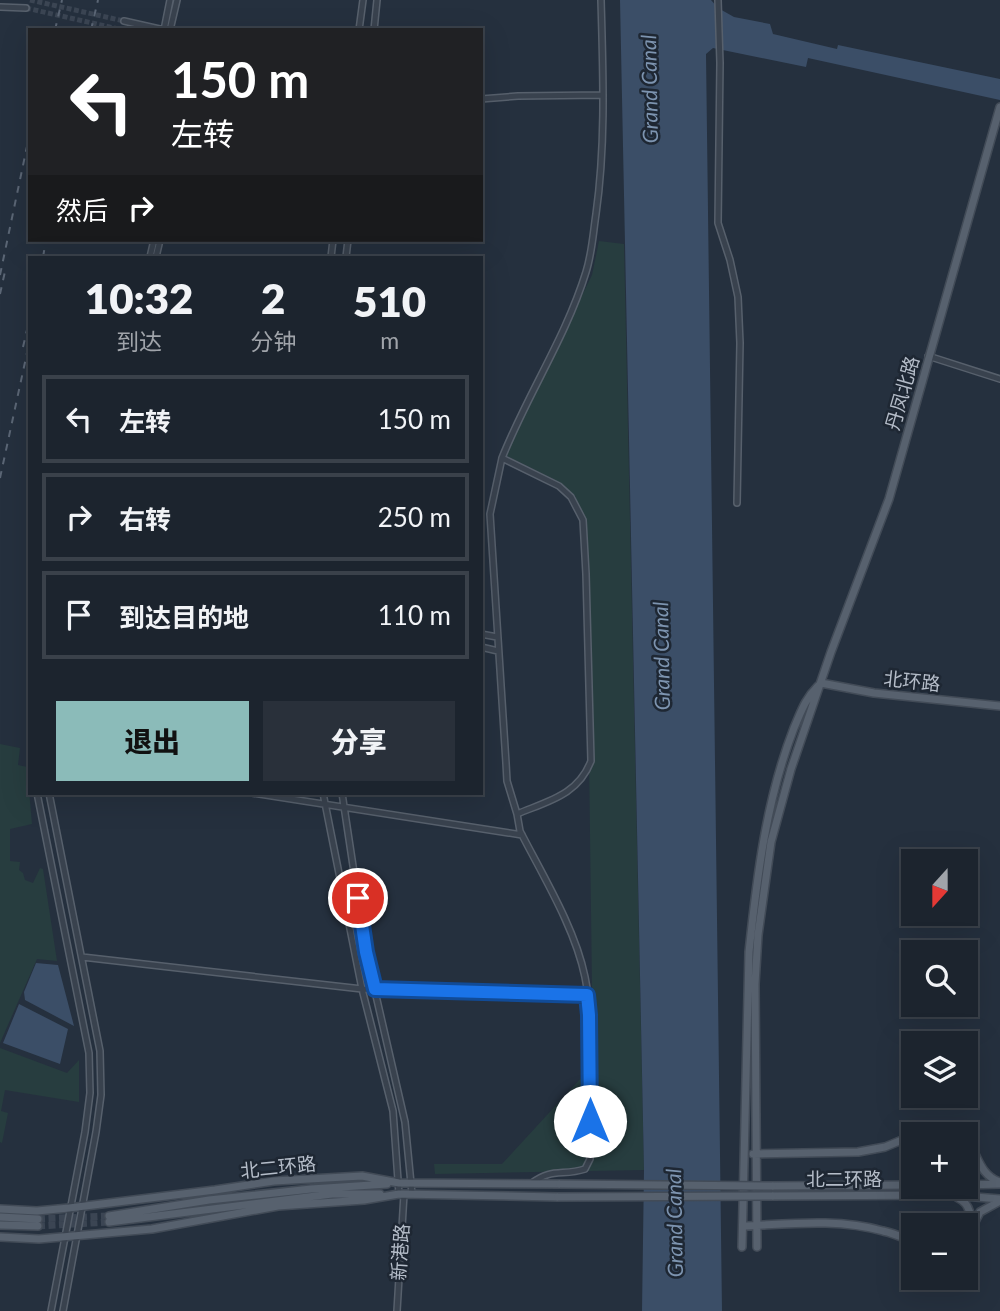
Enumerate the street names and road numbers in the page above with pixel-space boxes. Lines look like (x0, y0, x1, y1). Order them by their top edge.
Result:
street label: 丹凤北路 (880, 353, 923, 433)
street label: 北环路 (882, 666, 942, 695)
street label: 北二环路 (239, 1151, 317, 1182)
street label: 北二环路 (806, 1167, 882, 1190)
street label: 新港路 (386, 1223, 413, 1281)

